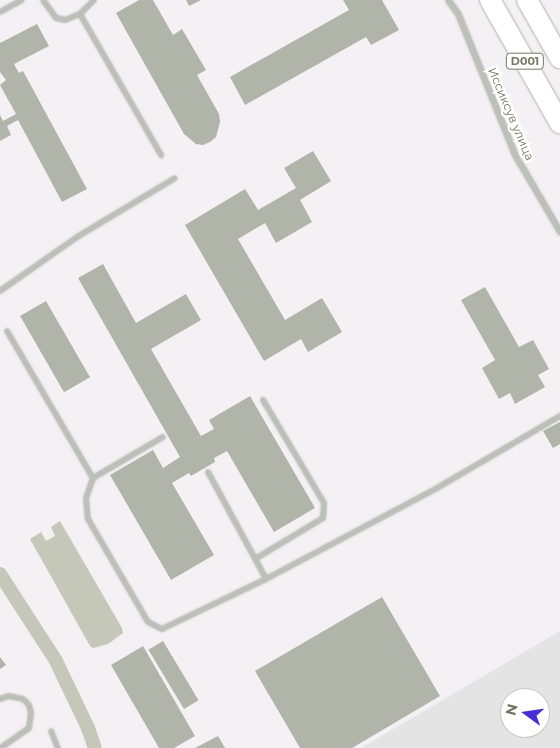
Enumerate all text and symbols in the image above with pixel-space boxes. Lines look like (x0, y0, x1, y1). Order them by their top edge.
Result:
road number: D001 (505, 52, 545, 70)
street label: Иссиксув улица (485, 65, 537, 163)
north arrow (500, 688, 550, 738)
text: N (501, 702, 522, 717)

